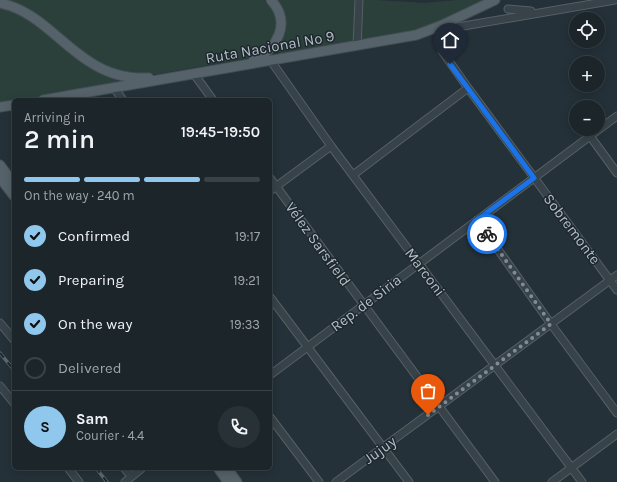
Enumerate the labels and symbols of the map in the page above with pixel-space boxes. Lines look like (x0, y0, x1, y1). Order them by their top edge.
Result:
pin (433, 23, 467, 64)
street label: Ruta Nacional Nº 9 (204, 27, 336, 67)
street label: Sobremonte (540, 190, 604, 268)
street label: Vélez Sarsfield (282, 199, 354, 289)
courier (467, 214, 507, 254)
street label: Marconi (401, 244, 449, 300)
street label: Rep. de Siria (327, 271, 405, 335)
pin (411, 374, 445, 415)
street label: Jujuy (360, 432, 400, 468)

